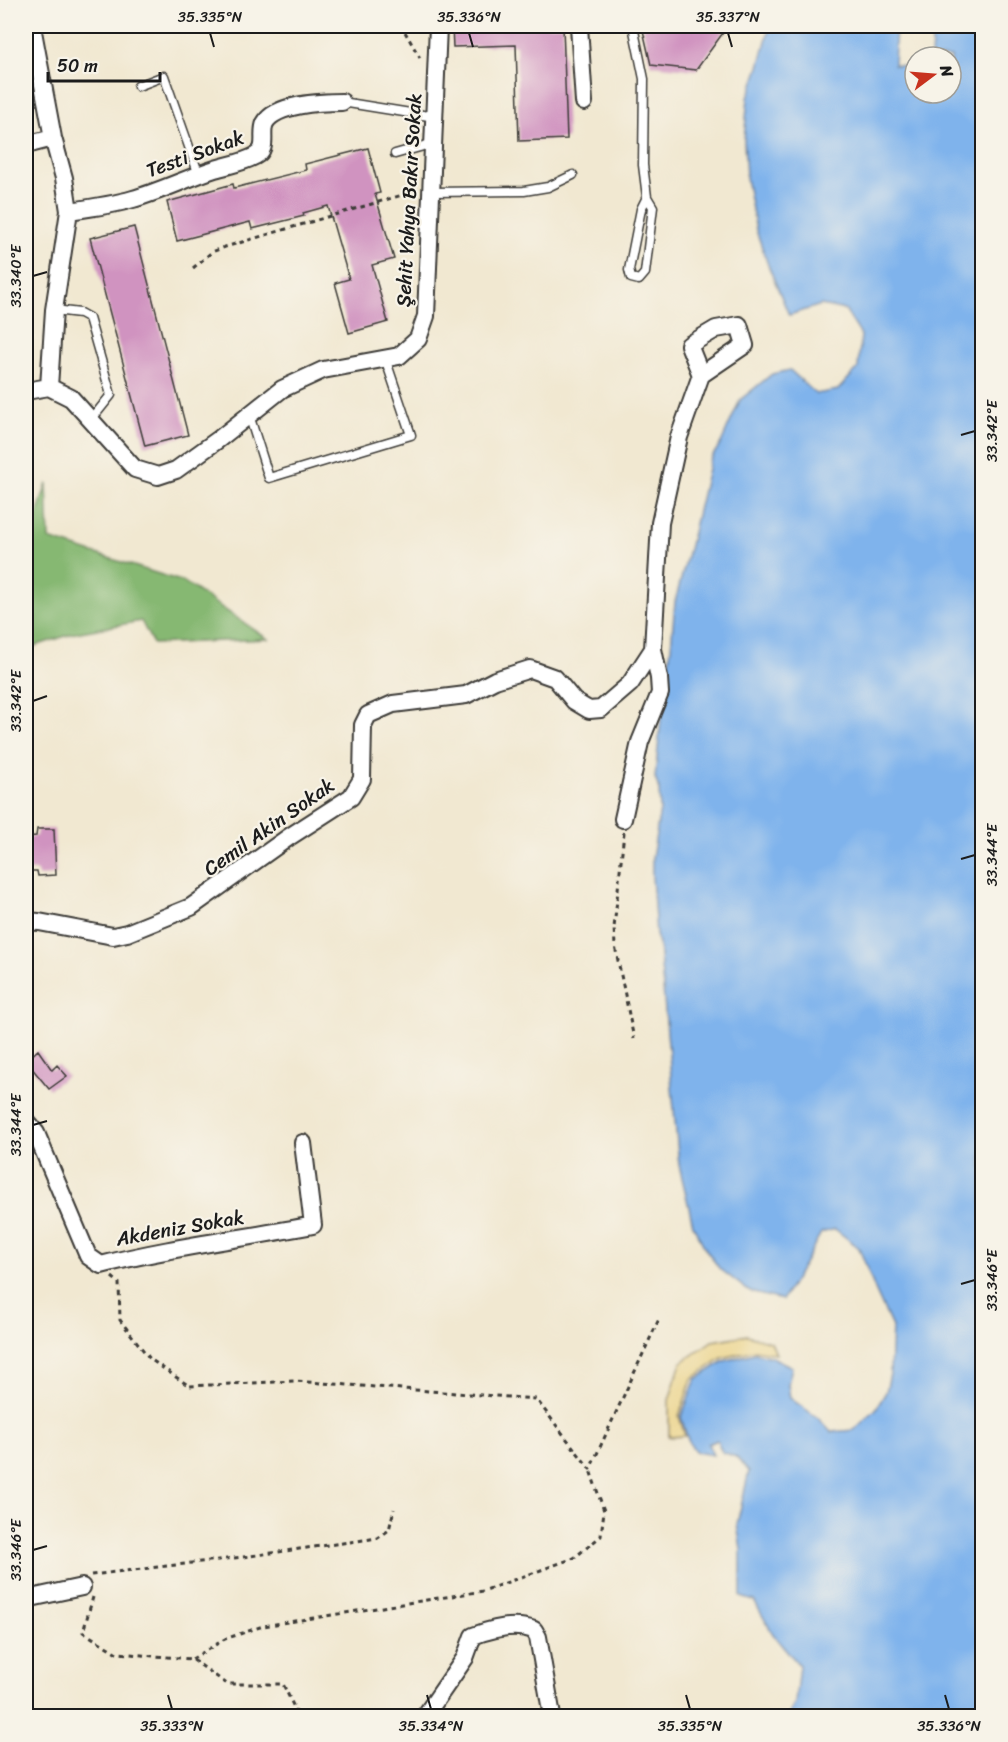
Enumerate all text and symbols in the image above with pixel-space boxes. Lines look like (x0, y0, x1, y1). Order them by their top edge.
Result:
text: 35.335°N (178, 4, 243, 30)
text: 35.336°N (437, 4, 501, 30)
text: 35.337°N (696, 4, 760, 30)
scale bar (48, 45, 160, 83)
north arrow (903, 45, 963, 105)
text: 50 m (57, 50, 98, 82)
text: N (931, 61, 963, 81)
street label: Şehit Yahya Bakır Sokak (386, 92, 432, 308)
street label: Testi Sokak (141, 120, 249, 188)
text: 33.340°E (3, 243, 29, 307)
text: 33.342°E (979, 398, 1005, 462)
text: 33.342°E (3, 668, 29, 732)
street label: Cemil Akin Sokak (196, 769, 342, 885)
text: 33.344°E (979, 822, 1005, 886)
text: 33.344°E (3, 1092, 29, 1156)
street label: Akdeniz Sokak (112, 1200, 247, 1257)
text: 33.346°E (979, 1247, 1005, 1311)
text: 33.346°E (3, 1517, 29, 1581)
text: 35.333°N (140, 1713, 204, 1739)
text: 35.334°N (399, 1713, 464, 1739)
text: 35.335°N (658, 1713, 723, 1739)
text: 35.336°N (917, 1713, 981, 1739)

